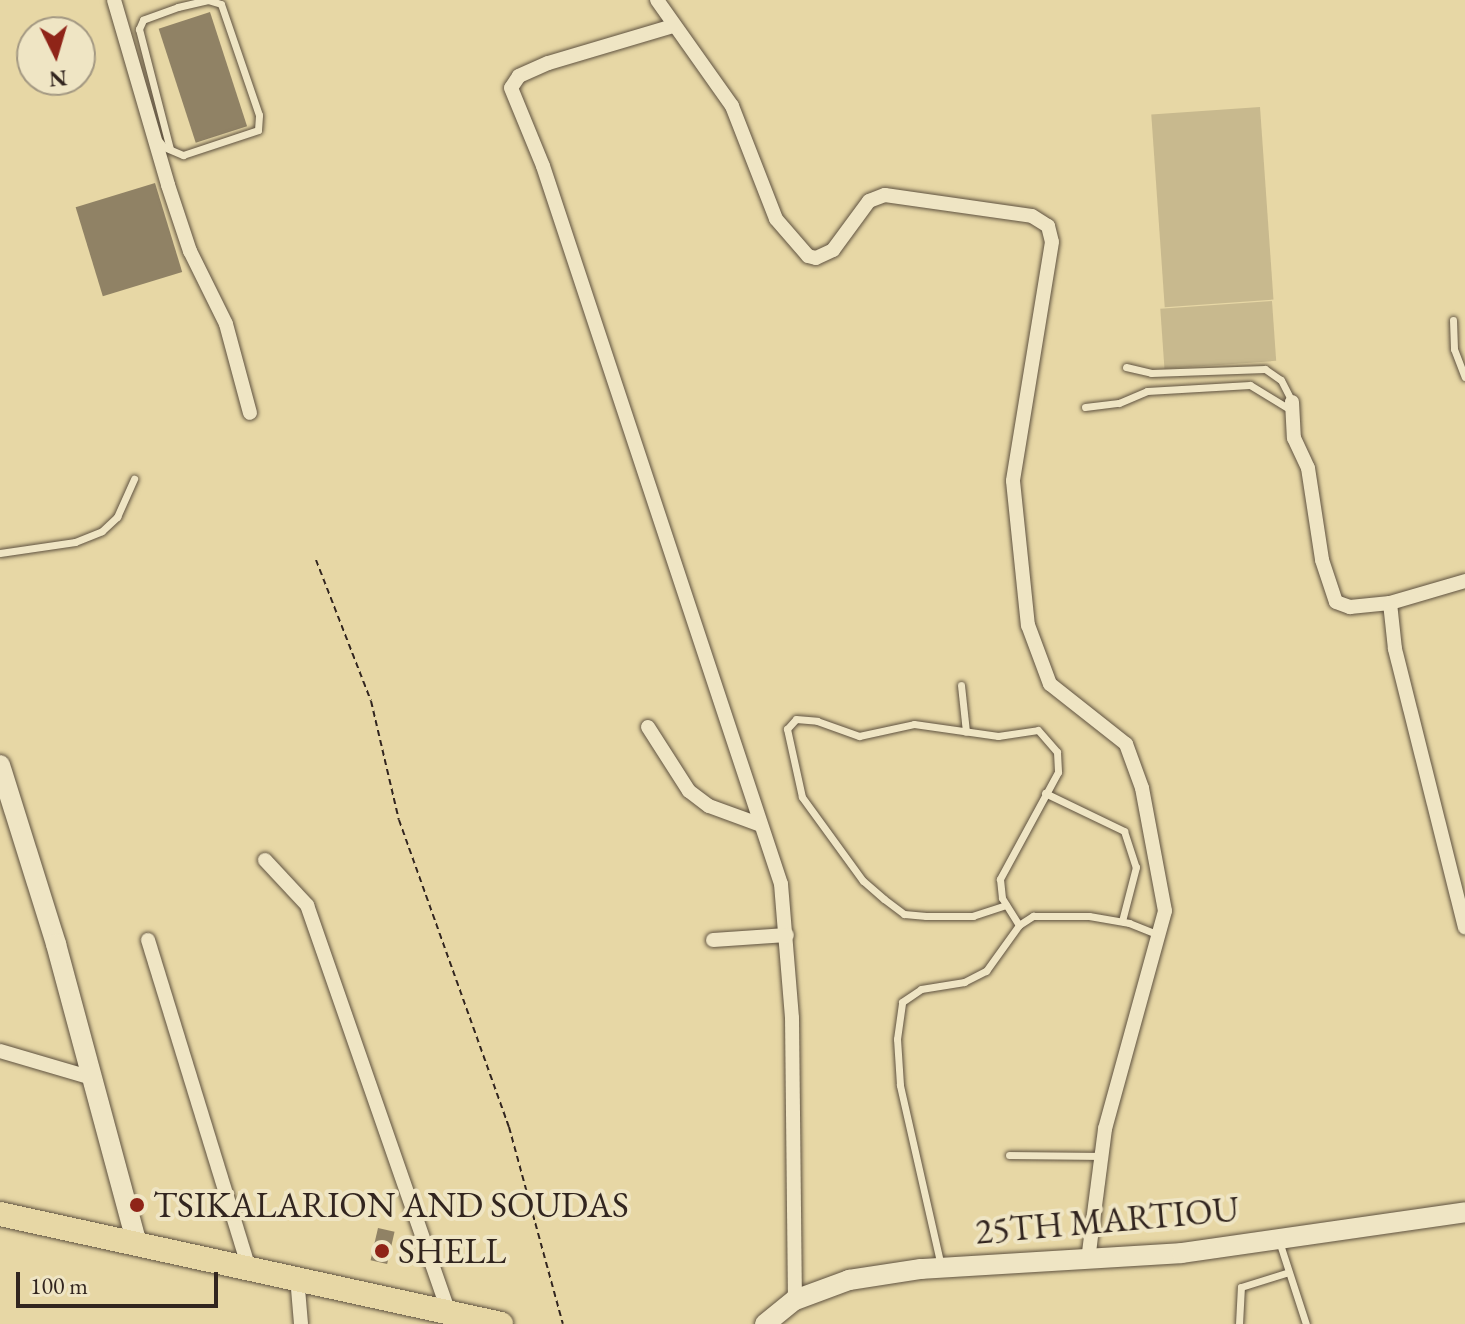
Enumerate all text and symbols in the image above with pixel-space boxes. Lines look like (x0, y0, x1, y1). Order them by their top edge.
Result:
north arrow (16, 16, 96, 96)
text: N (48, 63, 68, 94)
place label: TSIKALARION AND SOUDAS (153, 1183, 629, 1227)
street label: 25TH MARTIOU (973, 1187, 1241, 1253)
marker: TSIKALARION AND SOUDAS (128, 1196, 146, 1214)
place label: SHELL (398, 1229, 506, 1273)
marker: SHELL (373, 1242, 391, 1260)
scale bar (20, 1256, 222, 1306)
text: 100 m (30, 1270, 88, 1301)

